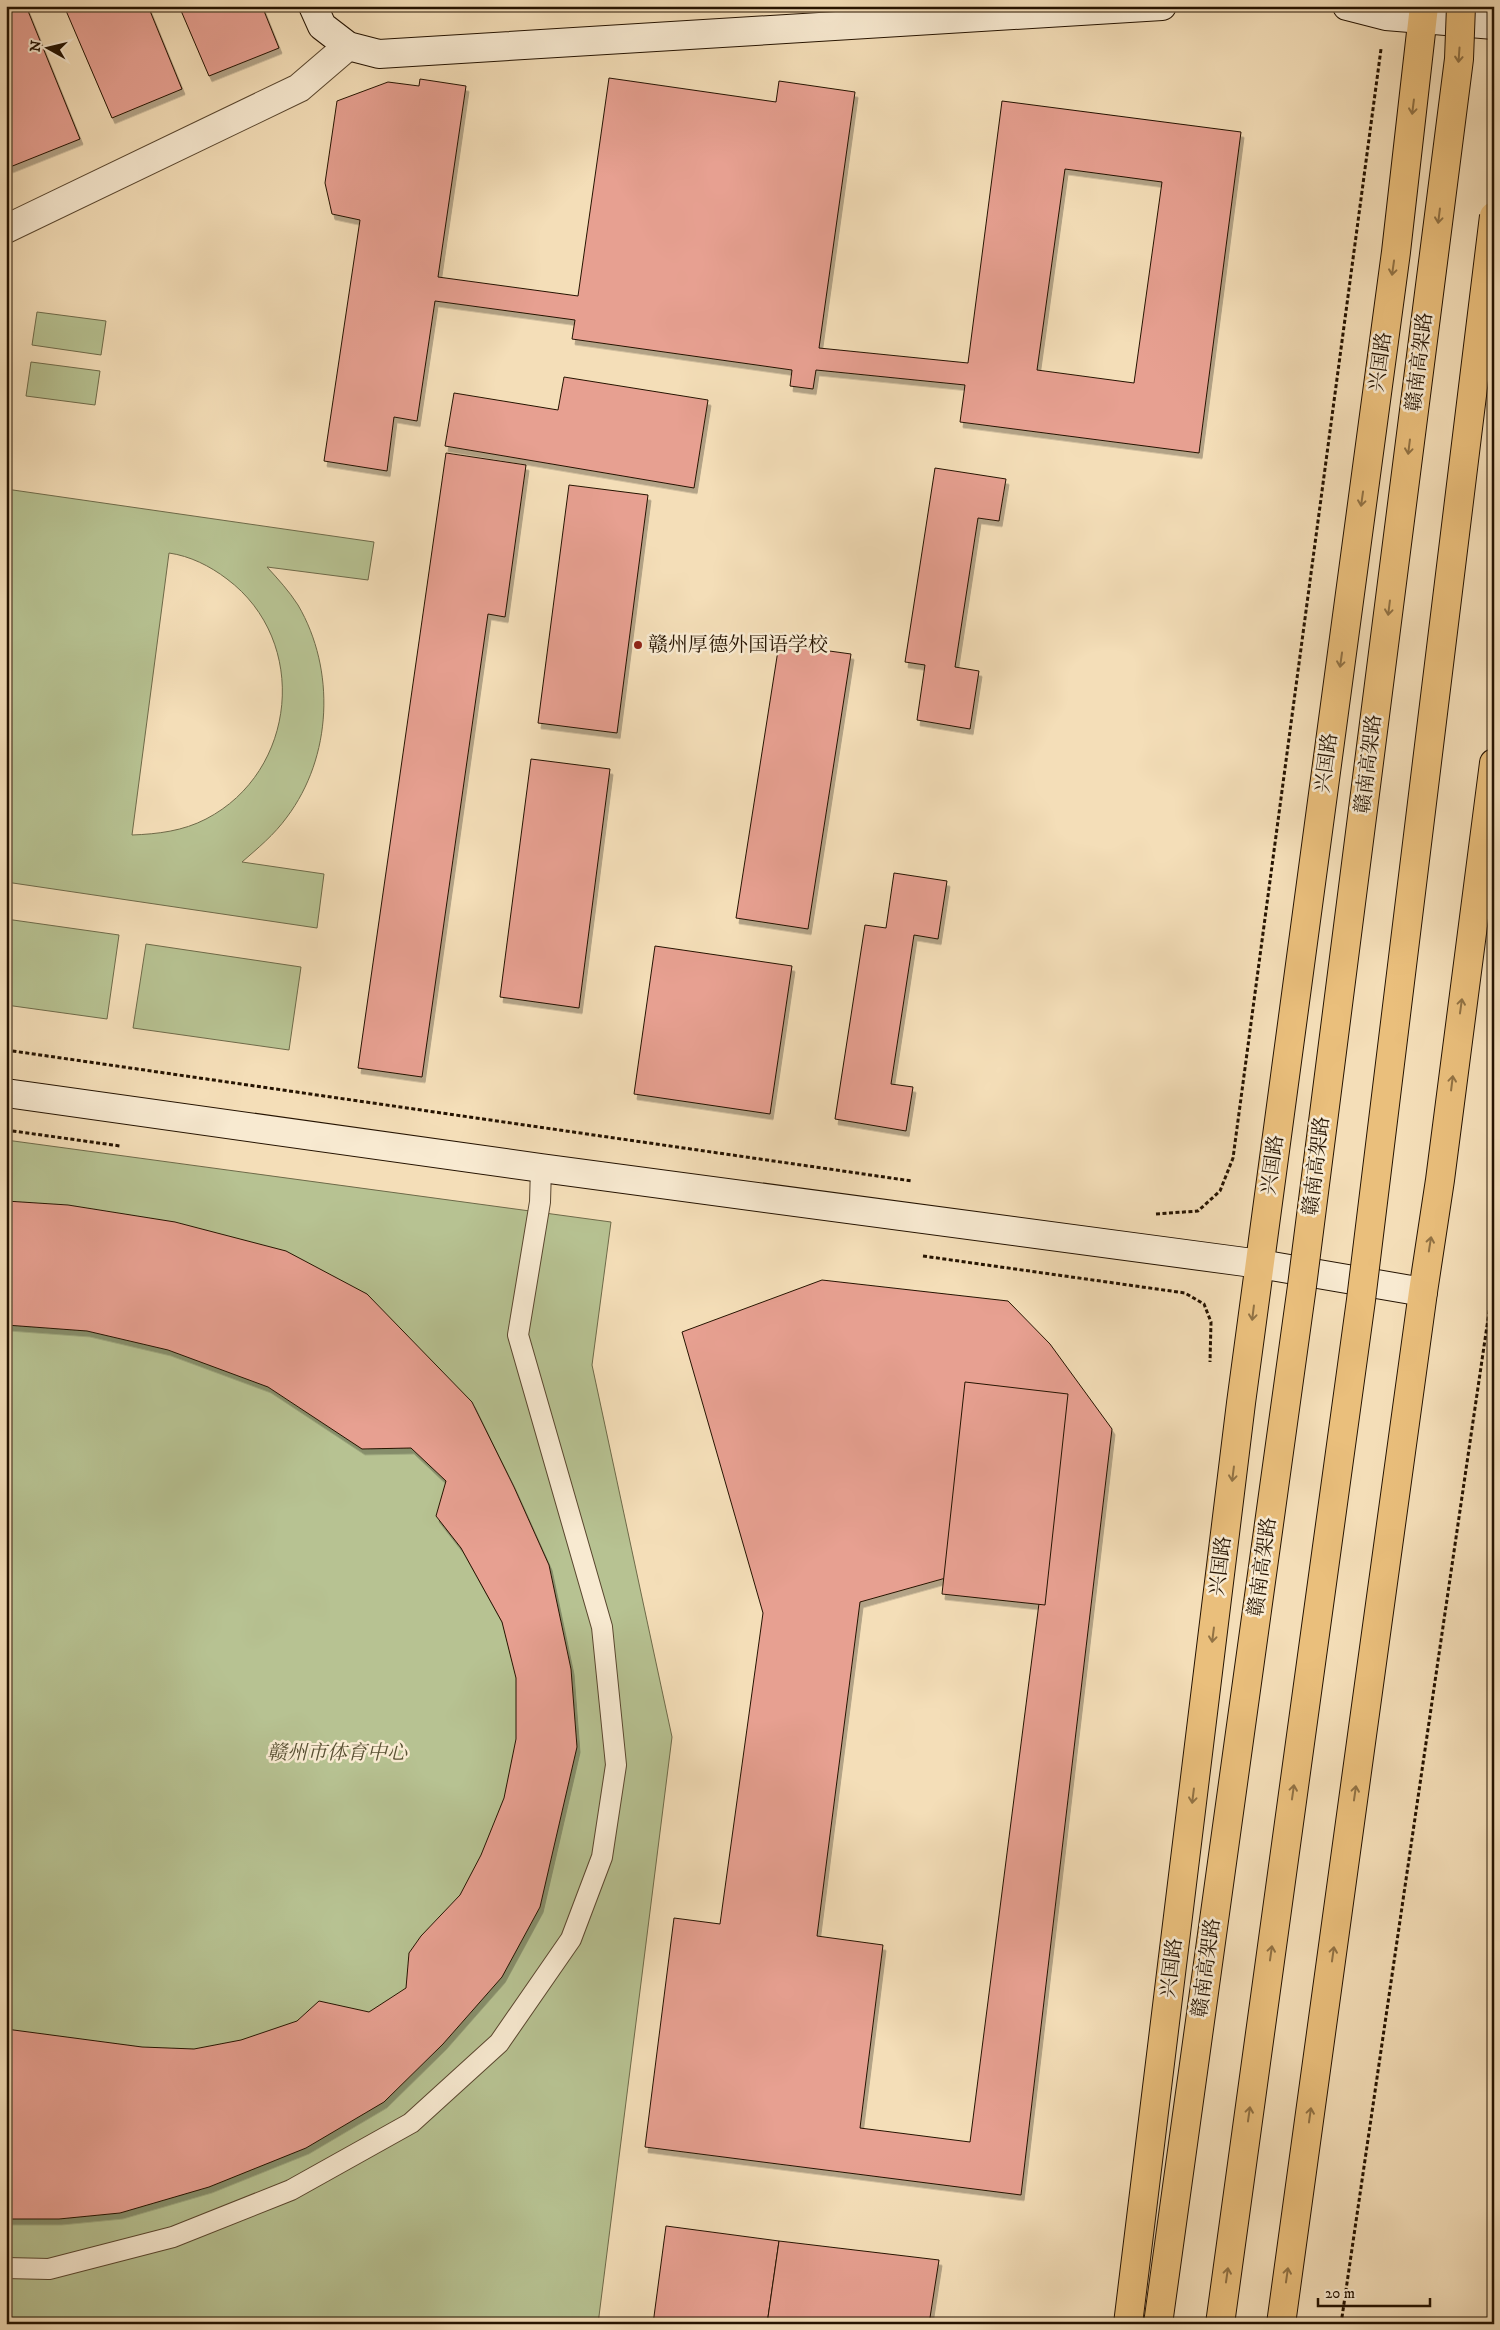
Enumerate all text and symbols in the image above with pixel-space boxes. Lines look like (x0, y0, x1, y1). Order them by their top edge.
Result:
north arrow (22, 22, 72, 72)
text: N (26, 39, 46, 53)
one-way arrow (1454, 47, 1463, 63)
one-way arrow (1408, 99, 1418, 115)
one-way arrow (1434, 208, 1444, 224)
one-way arrow (1388, 260, 1398, 276)
street label: 赣南高架路 (1401, 311, 1439, 413)
street label: 兴国路 (1364, 331, 1398, 393)
one-way arrow (1404, 438, 1414, 454)
one-way arrow (1357, 490, 1367, 506)
one-way arrow (1384, 600, 1394, 616)
place label: 赣州厚德外国语学校 (648, 633, 828, 658)
marker: 赣州厚德外国语学校 (632, 639, 644, 651)
one-way arrow (1336, 651, 1346, 667)
street label: 赣南高架路 (1350, 713, 1388, 815)
street label: 兴国路 (1310, 732, 1344, 794)
one-way arrow (1456, 999, 1466, 1015)
one-way arrow (1447, 1075, 1457, 1091)
street label: 赣南高架路 (1298, 1115, 1336, 1217)
street label: 兴国路 (1256, 1134, 1290, 1196)
one-way arrow (1426, 1236, 1436, 1252)
one-way arrow (1248, 1304, 1258, 1320)
one-way arrow (1228, 1466, 1238, 1482)
street label: 赣南高架路 (1244, 1516, 1282, 1618)
street label: 兴国路 (1205, 1535, 1237, 1597)
one-way arrow (1208, 1627, 1218, 1643)
park label: 赣州市体育中心 (267, 1741, 408, 1766)
one-way arrow (1289, 1785, 1299, 1801)
one-way arrow (1350, 1785, 1360, 1801)
one-way arrow (1188, 1788, 1198, 1804)
street label: 赣南高架路 (1188, 1917, 1226, 2019)
street label: 兴国路 (1156, 1937, 1188, 1999)
one-way arrow (1266, 1946, 1276, 1962)
one-way arrow (1328, 1946, 1338, 1962)
one-way arrow (1244, 2107, 1254, 2123)
one-way arrow (1305, 2107, 1315, 2123)
one-way arrow (1222, 2268, 1232, 2284)
one-way arrow (1283, 2268, 1293, 2284)
scale bar (1318, 2275, 1430, 2307)
text: 20 m (1325, 2284, 1355, 2303)

